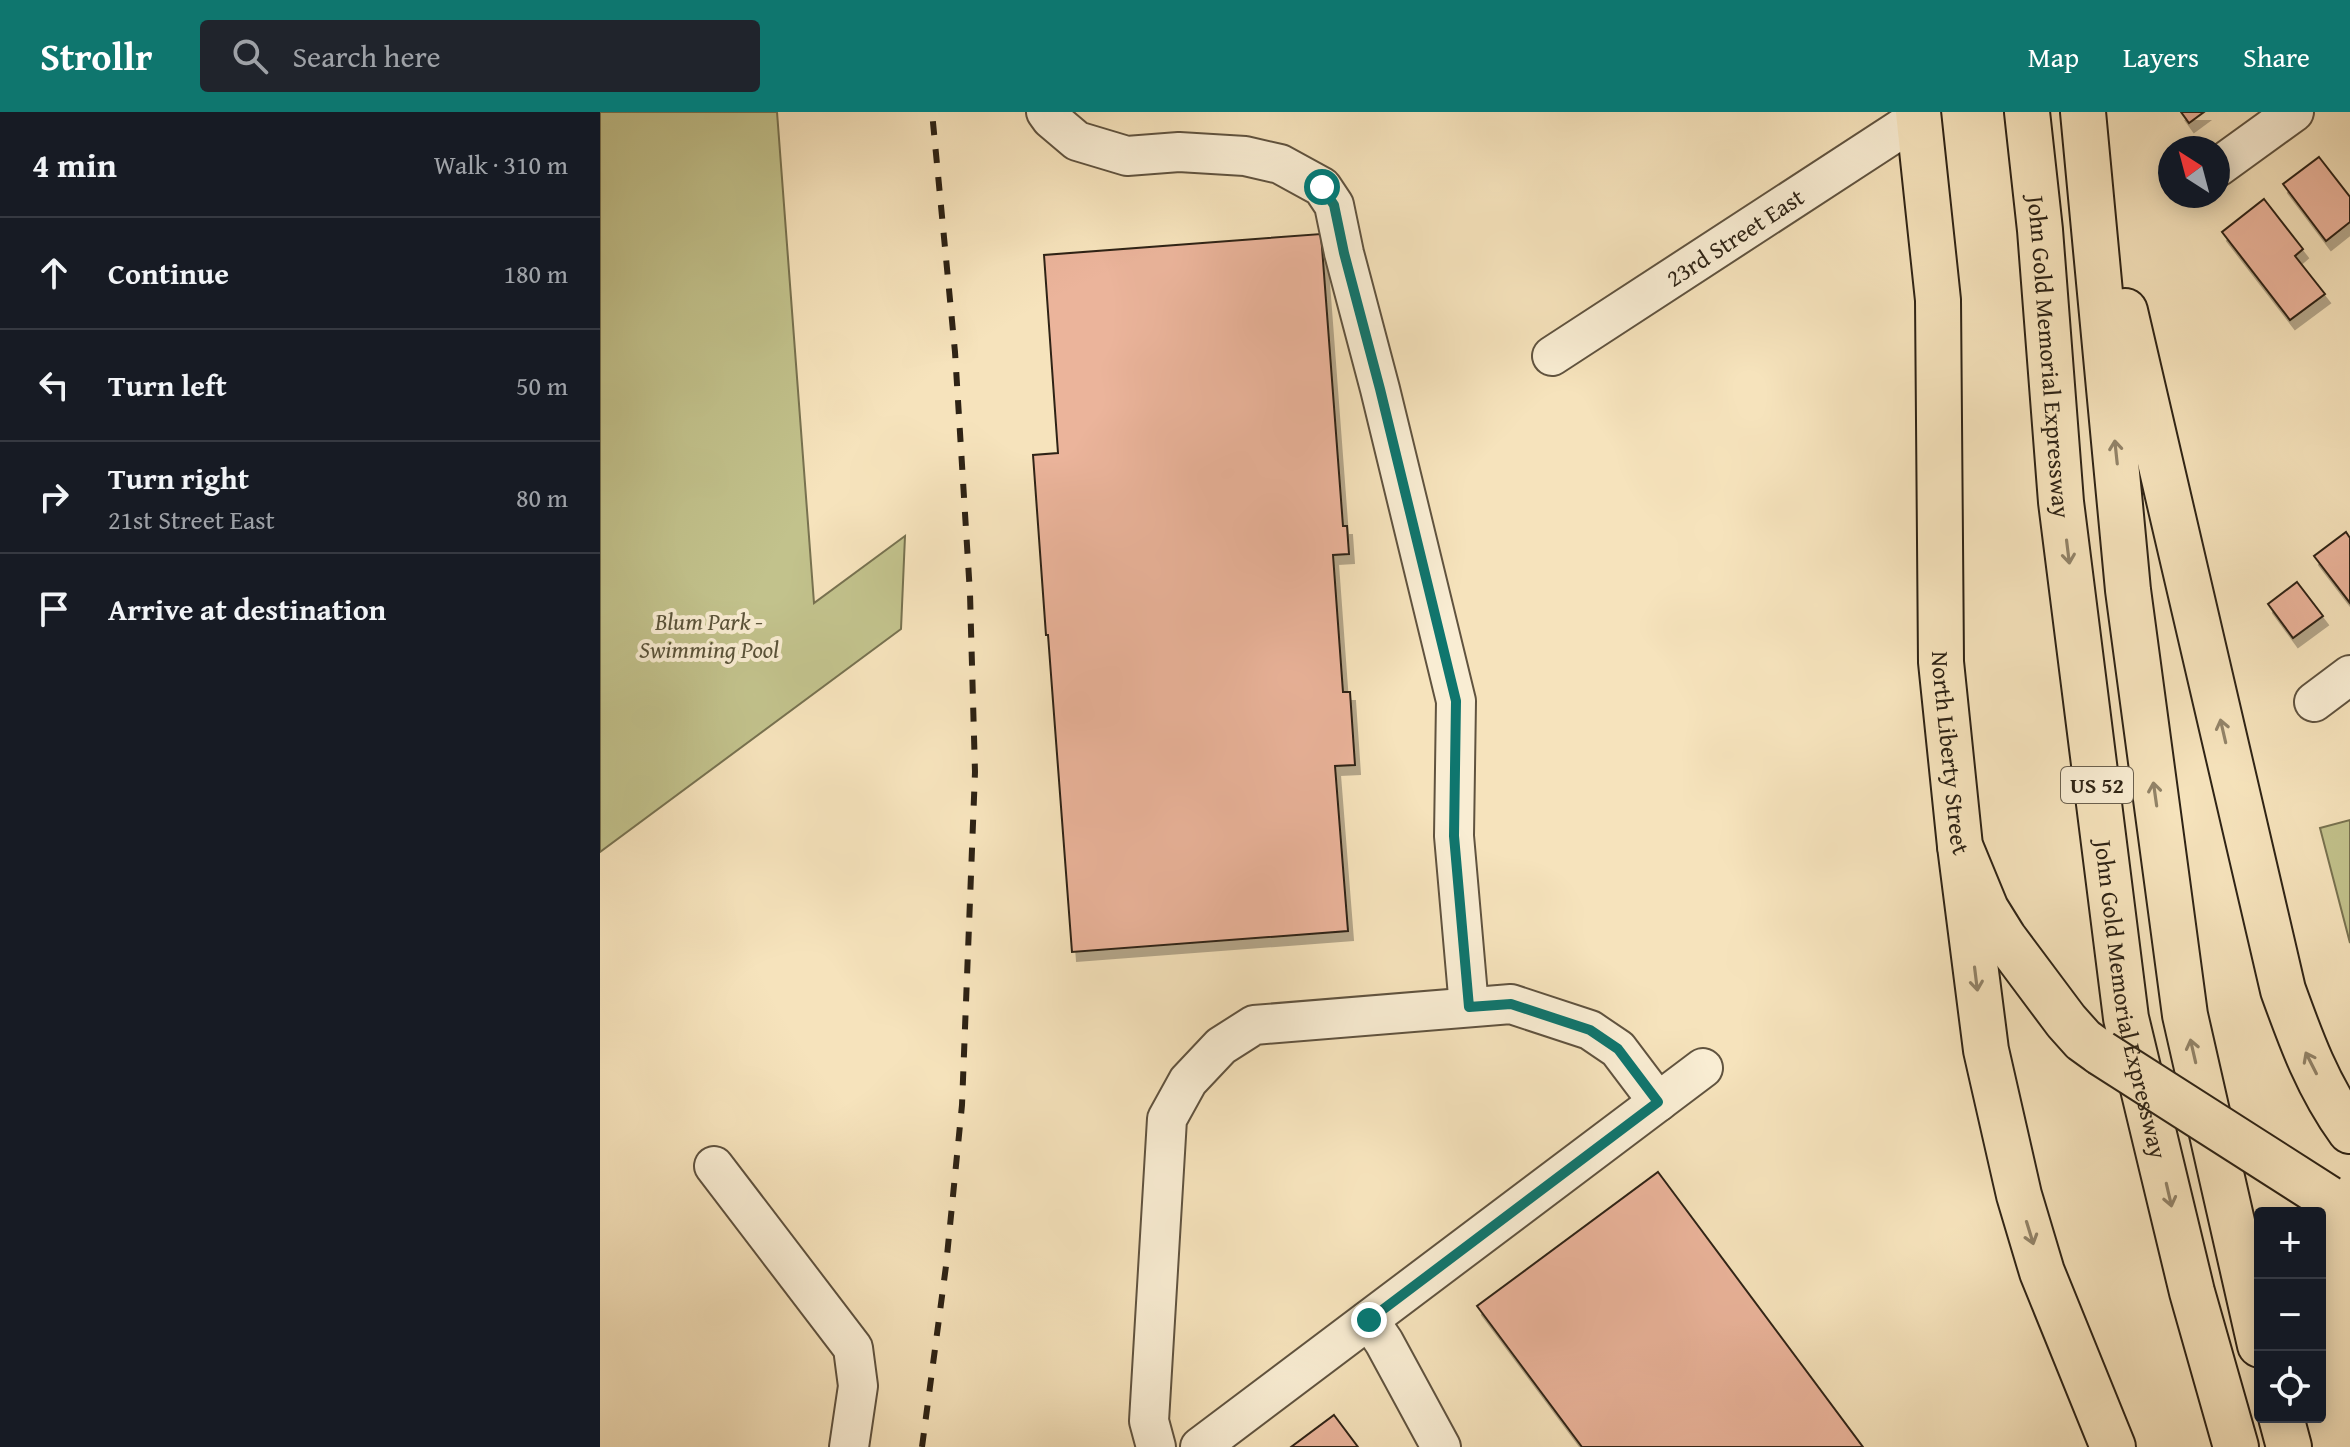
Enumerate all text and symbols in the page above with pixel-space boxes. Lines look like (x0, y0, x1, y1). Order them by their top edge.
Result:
search box (200, 20, 760, 92)
text: Strollr (40, 28, 152, 84)
icon: search (228, 34, 272, 78)
text: Search here (292, 34, 441, 78)
text: Map (2028, 36, 2079, 77)
text: Layers (2123, 36, 2199, 77)
text: Share (2243, 36, 2310, 77)
north arrow (2158, 136, 2230, 208)
text: 4 min (32, 140, 117, 189)
text: Walk · 310 m (434, 145, 568, 184)
route start (1304, 169, 1340, 205)
street label: 23rd Street East (1659, 179, 1811, 295)
street label: John Gold Memorial Expressway (2019, 191, 2080, 520)
icon: ahead (32, 251, 76, 295)
text: Continue (108, 251, 229, 295)
text: 180 m (503, 254, 568, 293)
icon: left (32, 363, 76, 407)
text: Turn left (108, 363, 227, 407)
text: 50 m (516, 366, 568, 405)
one-way arrow (2108, 439, 2123, 466)
text: Turn right (108, 456, 249, 500)
icon: right (32, 475, 76, 519)
text: 80 m (516, 478, 568, 517)
text: 21st Street East (108, 500, 275, 539)
one-way arrow (2060, 538, 2075, 565)
icon: arrive (32, 587, 76, 631)
text: Arrive at destination (108, 587, 386, 631)
park label: Blum Park - Swimming Pool (639, 604, 779, 667)
street label: North Liberty Street (1923, 651, 1979, 860)
one-way arrow (2215, 719, 2230, 745)
road number: US 52 (2061, 767, 2133, 803)
one-way arrow (2147, 782, 2162, 807)
street label: John Gold Memorial Expressway (2086, 835, 2177, 1162)
one-way arrow (1969, 965, 1984, 991)
one-way arrow (2185, 1039, 2200, 1064)
one-way arrow (2303, 1052, 2318, 1076)
one-way arrow (2162, 1182, 2177, 1208)
map controls (2254, 1207, 2326, 1423)
button: + (2254, 1207, 2326, 1279)
one-way arrow (2023, 1219, 2038, 1245)
button: − (2254, 1279, 2326, 1351)
route end (1351, 1302, 1387, 1338)
button: locate (2254, 1351, 2326, 1423)

